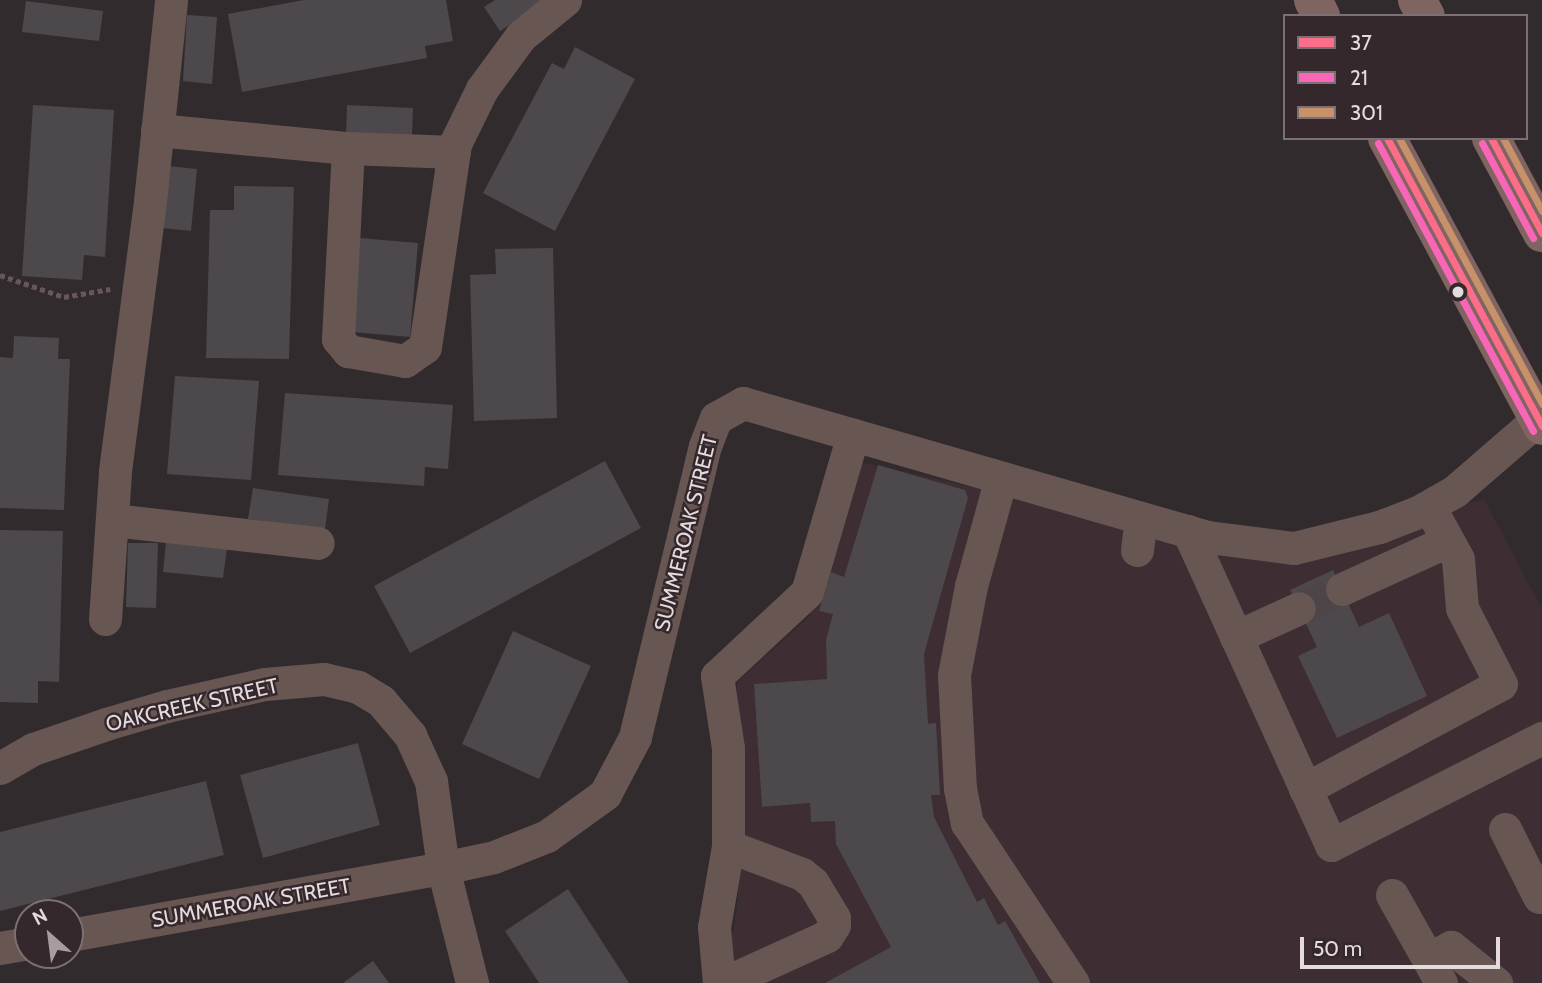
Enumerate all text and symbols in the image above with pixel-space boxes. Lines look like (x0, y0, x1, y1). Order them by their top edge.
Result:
legend (1283, 14, 1528, 140)
text: 37 (1350, 30, 1372, 55)
text: 21 (1350, 65, 1368, 90)
text: 301 (1350, 100, 1383, 125)
unlabelled marker (1451, 285, 1465, 299)
street label: SUMMEROAK STREET (649, 432, 723, 634)
street label: OAKCREEK STREET (103, 673, 281, 737)
street label: SUMMEROAK STREET (150, 873, 352, 933)
north arrow (14, 899, 84, 969)
text: N (29, 903, 51, 930)
scale bar (1304, 923, 1504, 967)
text: 50 m (1313, 936, 1362, 961)

